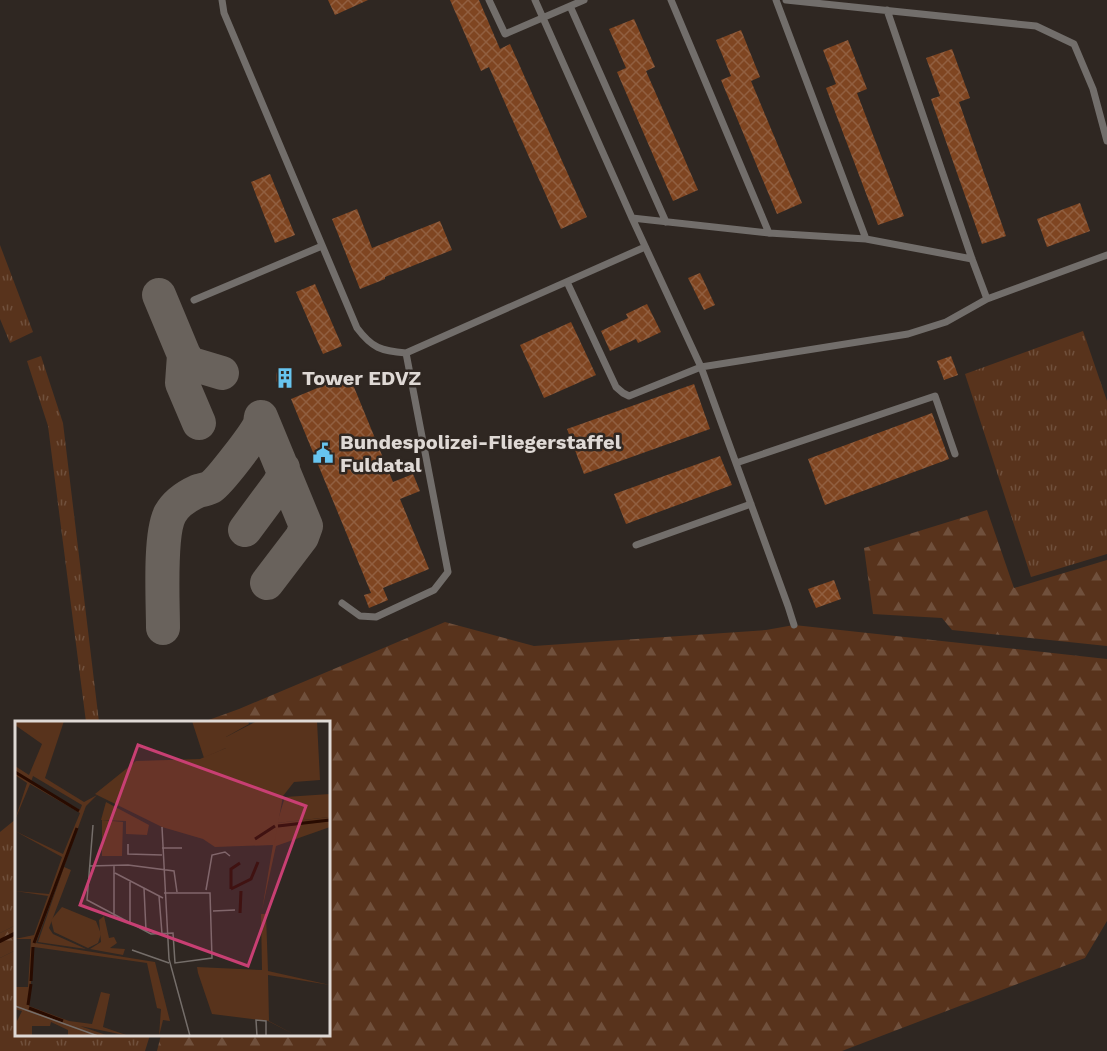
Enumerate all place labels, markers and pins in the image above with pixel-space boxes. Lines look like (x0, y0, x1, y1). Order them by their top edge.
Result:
building icon: Tower EDVZ (273, 366, 297, 390)
place label: Tower EDVZ (302, 366, 422, 390)
place label: Bundespolizei-Fliegerstaffel Fuldatal (340, 430, 622, 477)
public building icon: Bundespolizei-Fliegerstaffel Fuldatal (311, 441, 335, 465)

